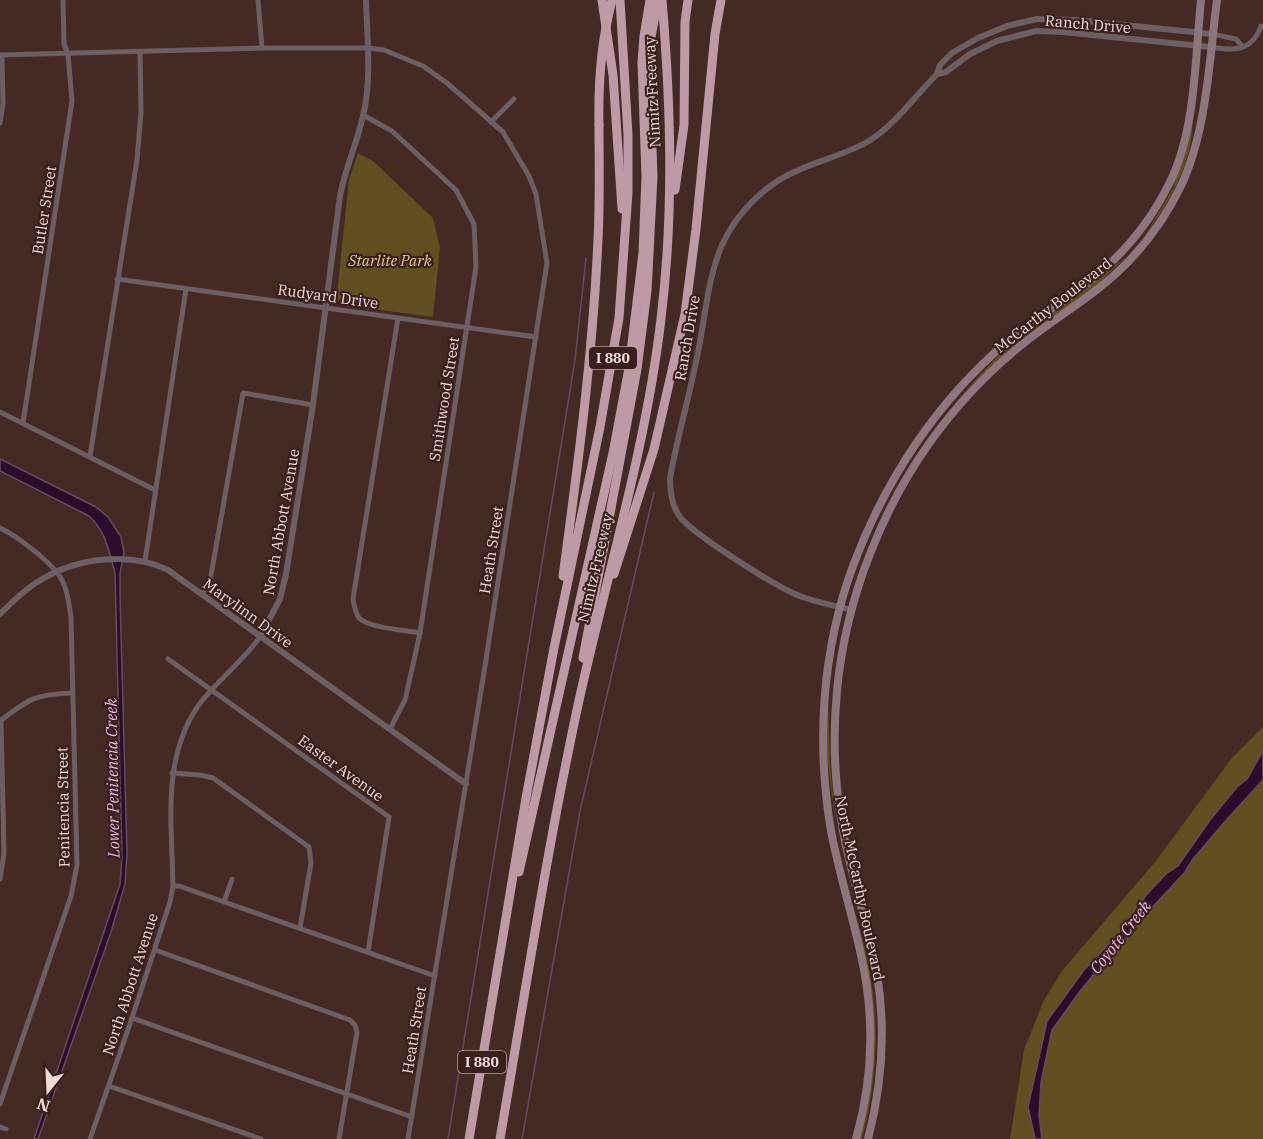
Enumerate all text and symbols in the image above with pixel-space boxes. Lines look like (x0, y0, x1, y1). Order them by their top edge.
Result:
street label: Ranch Drive (1044, 11, 1132, 37)
street label: Nimitz Freeway (640, 36, 664, 148)
street label: Butler Street (28, 164, 60, 256)
park label: Starlite Park (347, 251, 432, 270)
street label: McCarthy Boulevard (991, 253, 1115, 357)
street label: Rudyard Drive (276, 280, 380, 312)
street label: Ranch Drive (670, 294, 704, 382)
street label: Smithwood Street (425, 335, 463, 463)
road number: I 880 (589, 347, 637, 369)
street label: North Abbott Avenue (259, 447, 303, 597)
street label: Heath Street (475, 505, 507, 595)
street label: Nimitz Freeway (573, 512, 617, 624)
street label: Marylinn Drive (199, 574, 297, 652)
water label: Lower Penitencia Creek (101, 698, 123, 859)
street label: Easter Avenue (294, 731, 388, 805)
street label: Penitencia Street (52, 747, 74, 867)
street label: North McCarthy Boulevard (831, 794, 889, 982)
water label: Coyote Creek (1085, 896, 1155, 978)
street label: North Abbott Avenue (98, 910, 162, 1058)
street label: Heath Street (398, 985, 430, 1075)
road number: I 880 (458, 1051, 506, 1073)
north arrow (18, 1061, 78, 1121)
text: N (34, 1094, 52, 1117)

